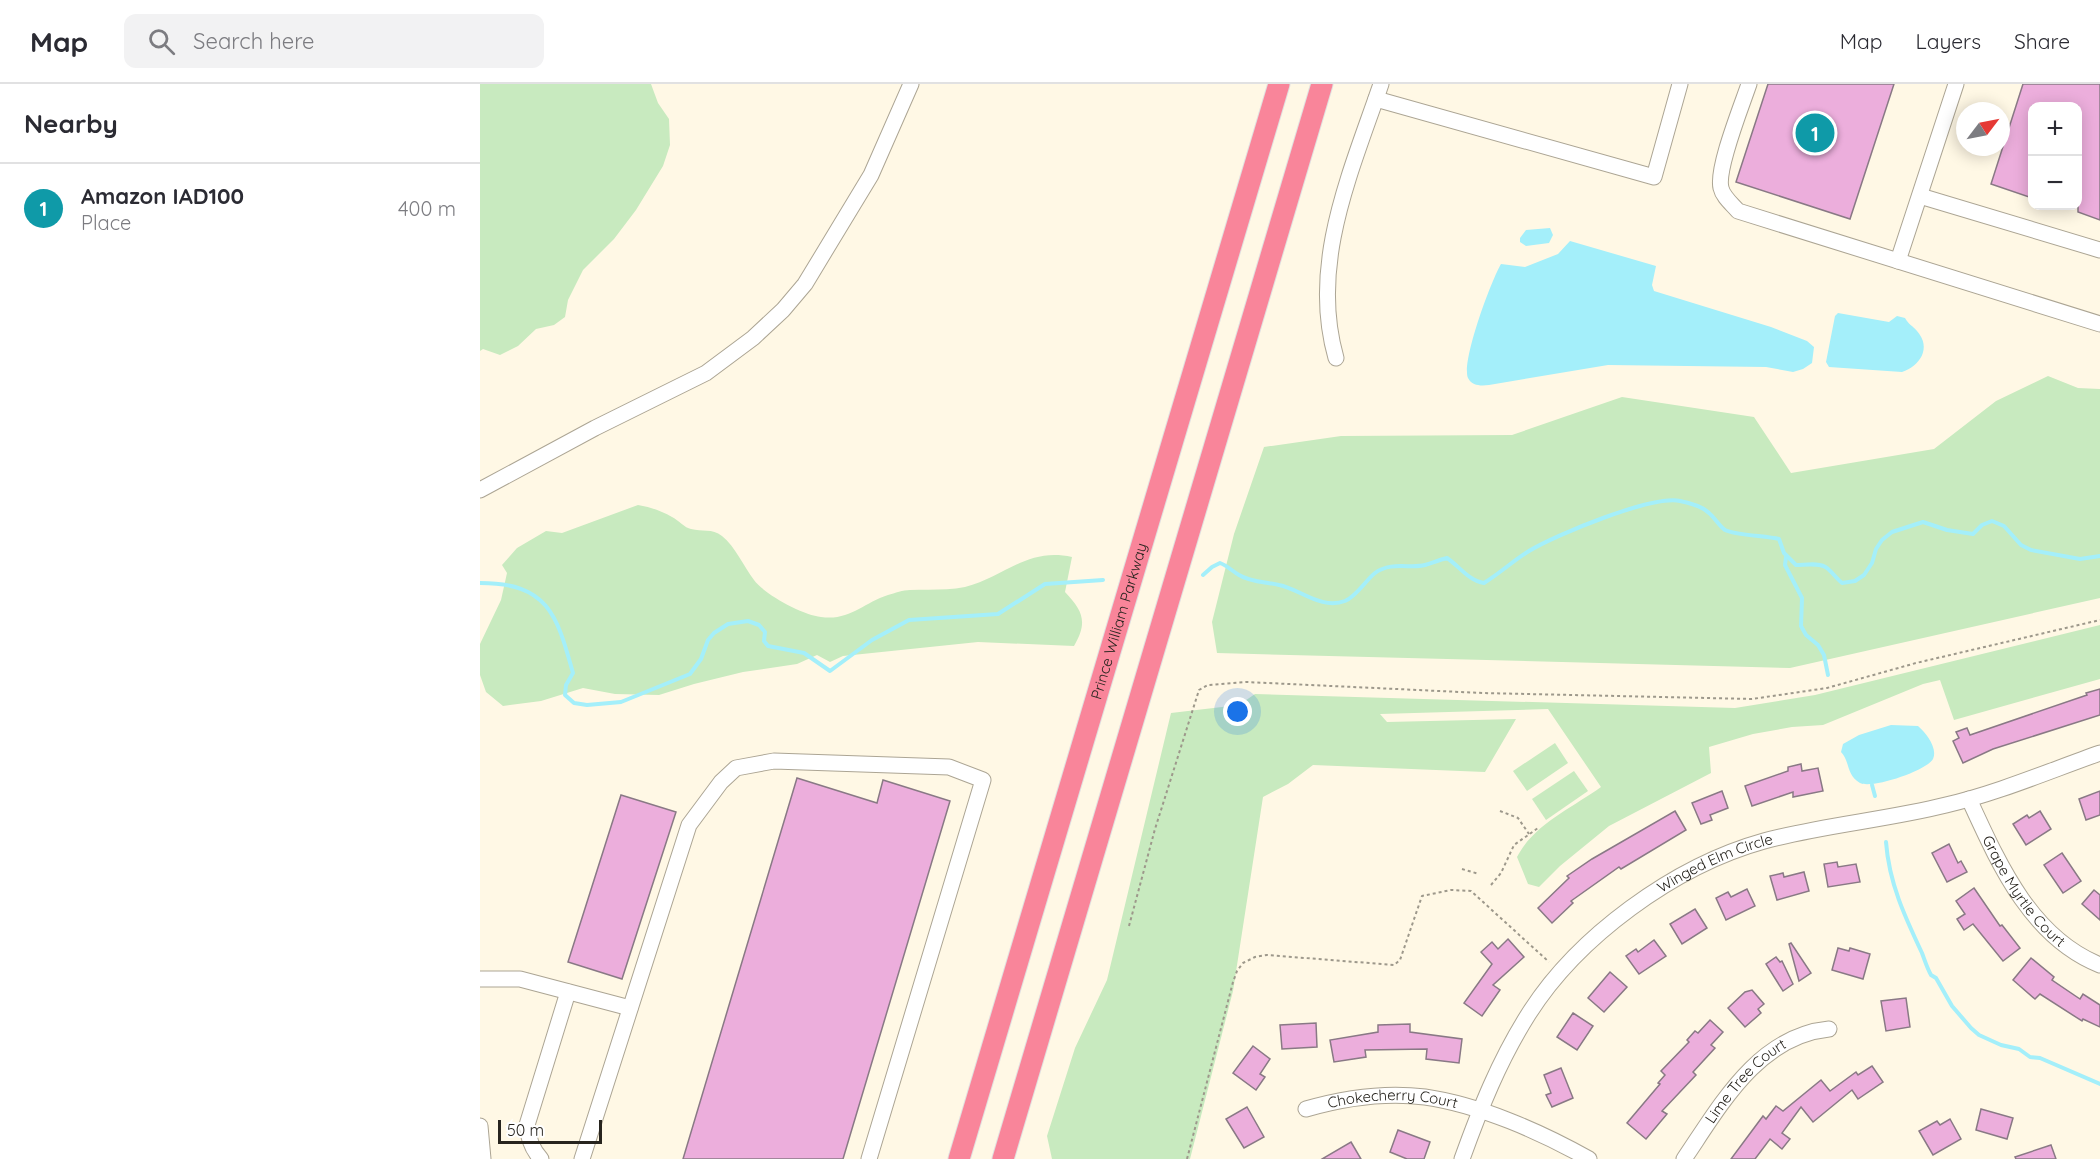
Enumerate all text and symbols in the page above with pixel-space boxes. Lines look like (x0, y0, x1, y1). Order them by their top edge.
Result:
search box (124, 14, 544, 68)
text: Map (30, 24, 88, 59)
icon: search (145, 25, 178, 58)
text: Search here (193, 27, 315, 55)
text: Map (1840, 28, 1883, 54)
text: Layers (1916, 28, 1981, 54)
text: Share (2014, 28, 2070, 54)
north arrow (1956, 102, 2010, 156)
map controls (2028, 102, 2082, 210)
button: + (2028, 102, 2082, 156)
text: Nearby (24, 107, 118, 140)
pin: 1 (1796, 110, 1834, 156)
button: − (2028, 156, 2082, 210)
text: Amazon IAD100 (81, 182, 244, 210)
text: 1 (40, 196, 47, 221)
text: 400 m (398, 196, 456, 221)
text: Place (81, 210, 131, 235)
street label: Prince William Parkway (1086, 541, 1151, 702)
your location (1223, 697, 1252, 726)
street label: Winged Elm Circle (1653, 829, 1775, 897)
street label: Grape Myrtle Court (1978, 832, 2069, 951)
street label: Lime Tree Court (1701, 1034, 1789, 1127)
street label: Chokecherry Court (1326, 1085, 1460, 1112)
scale bar (498, 1117, 602, 1144)
text: 50 m (507, 1120, 544, 1140)

